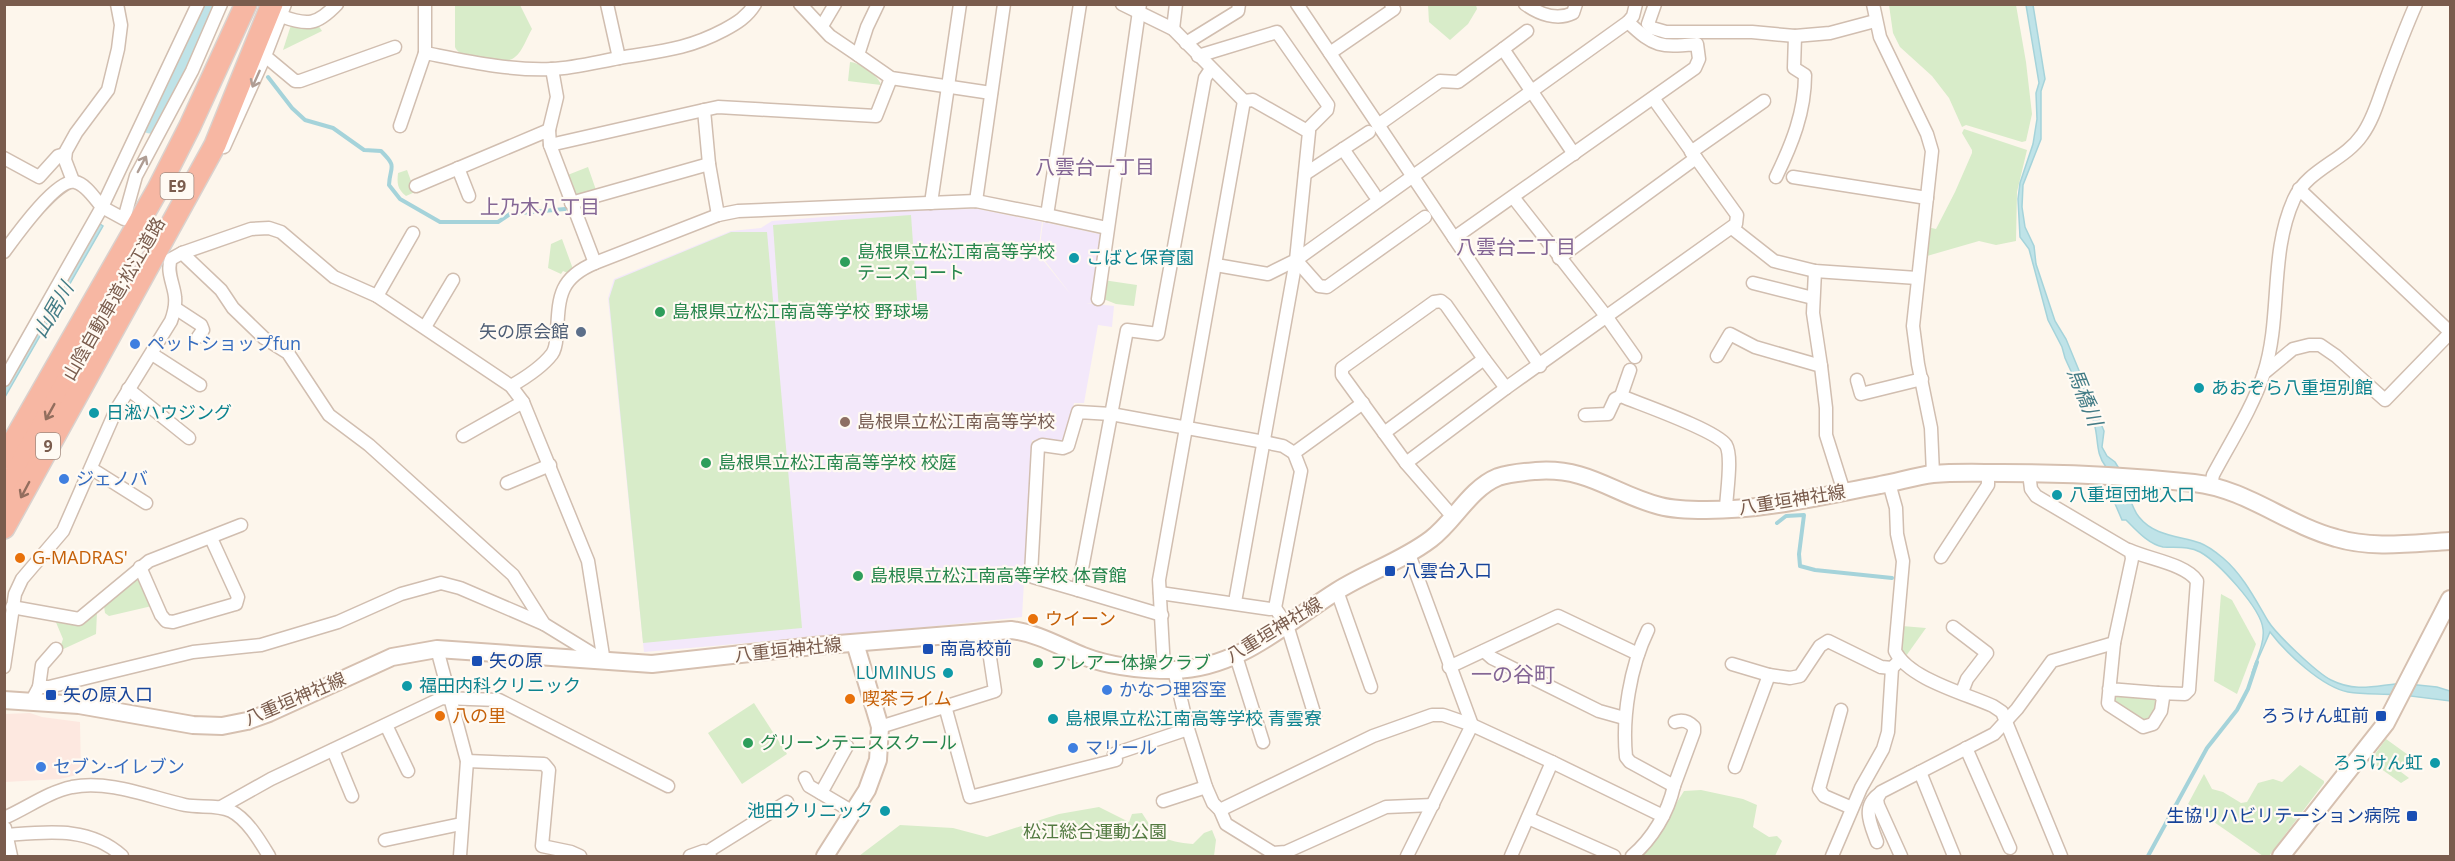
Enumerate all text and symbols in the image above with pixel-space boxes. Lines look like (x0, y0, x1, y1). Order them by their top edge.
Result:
one-way arrow (250, 69, 261, 87)
district label: 八雲台一丁目 (1035, 153, 1155, 180)
one-way arrow (137, 155, 148, 173)
road number: E9 (160, 173, 194, 199)
district label: 上乃木八丁目 (480, 193, 600, 220)
street label: 山陰自動車道;松江道路 (57, 213, 170, 384)
district label: 八雲台二丁目 (1456, 233, 1576, 260)
place label: 島根県立松江南高等学校 テニスコート (857, 239, 1055, 284)
place label: こばと保育園 (1086, 245, 1194, 269)
marker: こばと保育園 (1067, 251, 1081, 265)
marker: 島根県立松江南高等学校 テニスコート (838, 255, 852, 269)
water label: 山居川 (26, 275, 80, 342)
place label: 島根県立松江南高等学校 野球場 (672, 299, 929, 323)
marker: 島根県立松江南高等学校 野球場 (653, 305, 667, 319)
place label: 矢の原会館 (479, 319, 569, 343)
marker: 矢の原会館 (574, 325, 588, 339)
place label: ペットショップfun (147, 331, 301, 355)
marker: ペットショップfun (128, 337, 142, 351)
water label: 馬橋川 (2062, 364, 2110, 432)
place label: あおぞら八重垣別館 (2211, 375, 2373, 399)
marker: あおぞら八重垣別館 (2192, 381, 2206, 395)
place label: 日淞ハウジング (106, 400, 232, 424)
one-way arrow (44, 403, 56, 420)
marker: 日淞ハウジング (87, 406, 101, 420)
place label: 島根県立松江南高等学校 (857, 409, 1055, 433)
marker: 島根県立松江南高等学校 (838, 415, 852, 429)
road number: 9 (36, 433, 60, 459)
place label: 島根県立松江南高等学校 校庭 (718, 450, 957, 474)
marker: 島根県立松江南高等学校 校庭 (699, 456, 713, 470)
place label: ジェノバ (76, 466, 148, 490)
marker: ジェノバ (57, 472, 71, 486)
street label: 八重垣神社線 (1737, 479, 1847, 519)
one-way arrow (19, 481, 31, 498)
place label: 八重垣団地入口 (2069, 482, 2195, 506)
marker: 八重垣団地入口 (2050, 488, 2064, 502)
place label: G-MADRAS' (32, 545, 128, 569)
marker: G-MADRAS' (13, 551, 27, 565)
place label: 八雲台入口 (1402, 558, 1492, 582)
place label: 島根県立松江南高等学校 体育館 (870, 563, 1127, 587)
marker: 八雲台入口 (1383, 564, 1397, 578)
marker: 島根県立松江南高等学校 体育館 (851, 569, 865, 583)
street label: 八重垣神社線 (1221, 591, 1326, 667)
place label: ウイーン (1045, 606, 1116, 630)
marker: ウイーン (1026, 612, 1040, 626)
street label: 八重垣神社線 (733, 631, 843, 667)
place label: 南高校前 (940, 636, 1012, 660)
marker: 南高校前 (921, 642, 935, 656)
place label: 矢の原 (489, 648, 543, 672)
place label: フレアー体操クラブ (1050, 650, 1211, 674)
marker: 矢の原 (470, 654, 484, 668)
marker: フレアー体操クラブ (1031, 656, 1045, 670)
place label: LUMINUS (856, 660, 936, 684)
district label: 一の谷町 (1471, 660, 1555, 688)
street label: 八重垣神社線 (240, 666, 349, 730)
marker: LUMINUS (941, 666, 955, 680)
place label: 福田内科クリニック (419, 673, 581, 697)
place label: かなつ理容室 (1119, 677, 1227, 701)
marker: 福田内科クリニック (400, 679, 414, 693)
place label: 矢の原入口 (63, 682, 153, 706)
marker: かなつ理容室 (1100, 683, 1114, 697)
place label: 喫茶ライム (862, 686, 952, 710)
marker: 矢の原入口 (44, 688, 58, 702)
marker: 喫茶ライム (843, 692, 857, 706)
place label: 八の里 (452, 703, 506, 727)
place label: ろうけん虹前 (2261, 703, 2369, 727)
place label: 島根県立松江南高等学校 青雲寮 (1065, 706, 1322, 730)
marker: 八の里 (433, 709, 447, 723)
marker: ろうけん虹前 (2374, 709, 2388, 723)
marker: 島根県立松江南高等学校 青雲寮 (1046, 712, 1060, 726)
place label: グリーンテニススクール (760, 730, 957, 754)
place label: マリール (1085, 735, 1157, 759)
marker: グリーンテニススクール (741, 736, 755, 750)
marker: マリール (1066, 741, 1080, 755)
place label: ろうけん虹 (2333, 750, 2423, 774)
place label: セブン-イレブン (53, 754, 185, 778)
marker: ろうけん虹 (2428, 756, 2442, 770)
marker: セブン-イレブン (34, 760, 48, 774)
place label: 池田クリニック (747, 798, 873, 822)
place label: 生協リハビリテーション病院 (2166, 803, 2400, 827)
marker: 池田クリニック (878, 804, 892, 818)
marker: 生協リハビリテーション病院 (2405, 809, 2419, 823)
park label: 松江総合運動公園 (1023, 819, 1167, 843)

